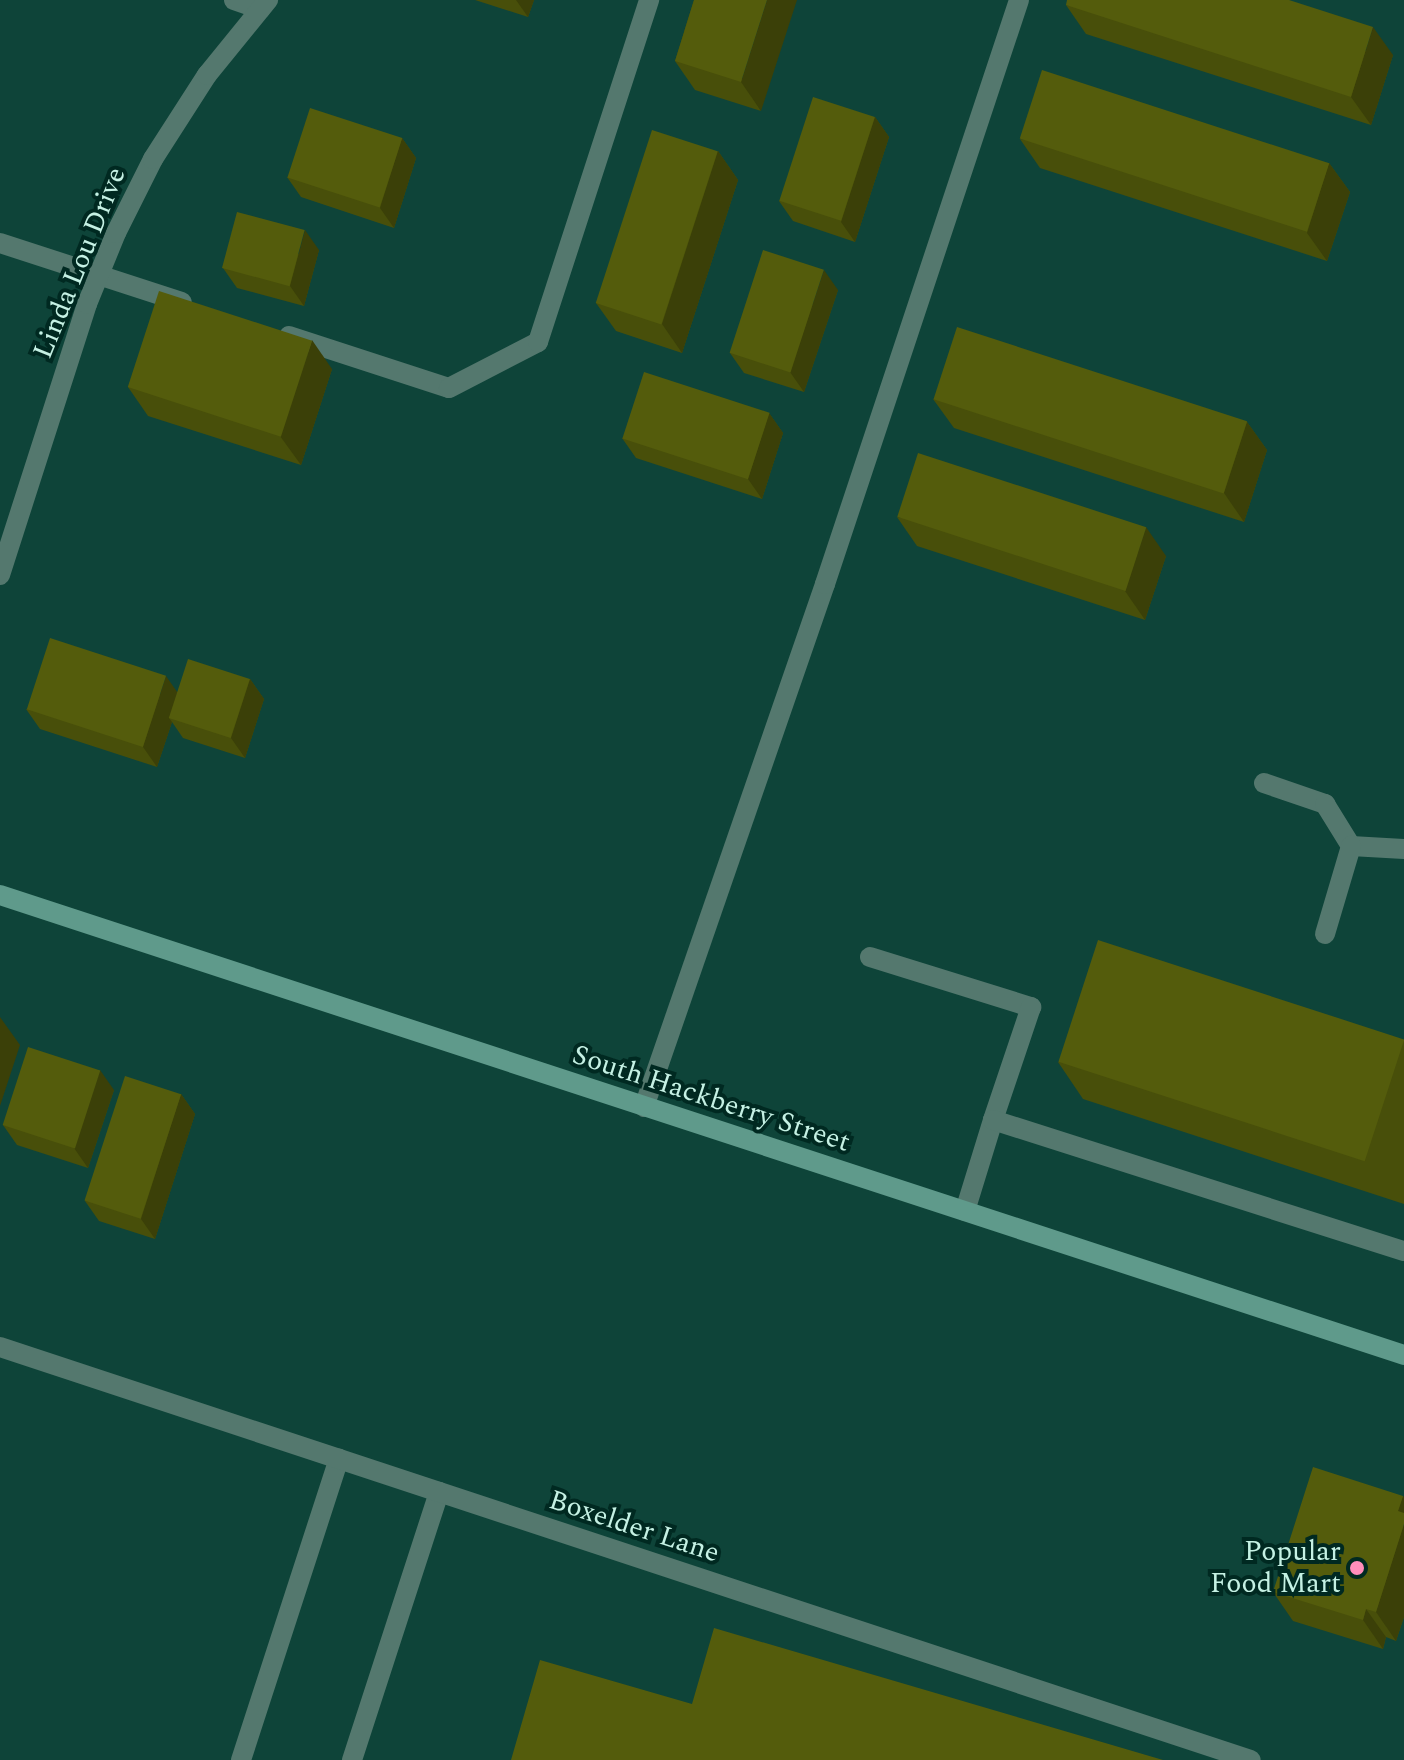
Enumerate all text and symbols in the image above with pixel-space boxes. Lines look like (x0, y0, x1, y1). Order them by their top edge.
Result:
street label: Linda Lou Drive (26, 163, 134, 363)
street label: South Hackberry Street (568, 1038, 854, 1160)
street label: Boxelder Lane (544, 1484, 724, 1570)
place label: Popular Food Mart (1210, 1535, 1341, 1601)
marker: Popular Food Mart (1348, 1559, 1366, 1577)

